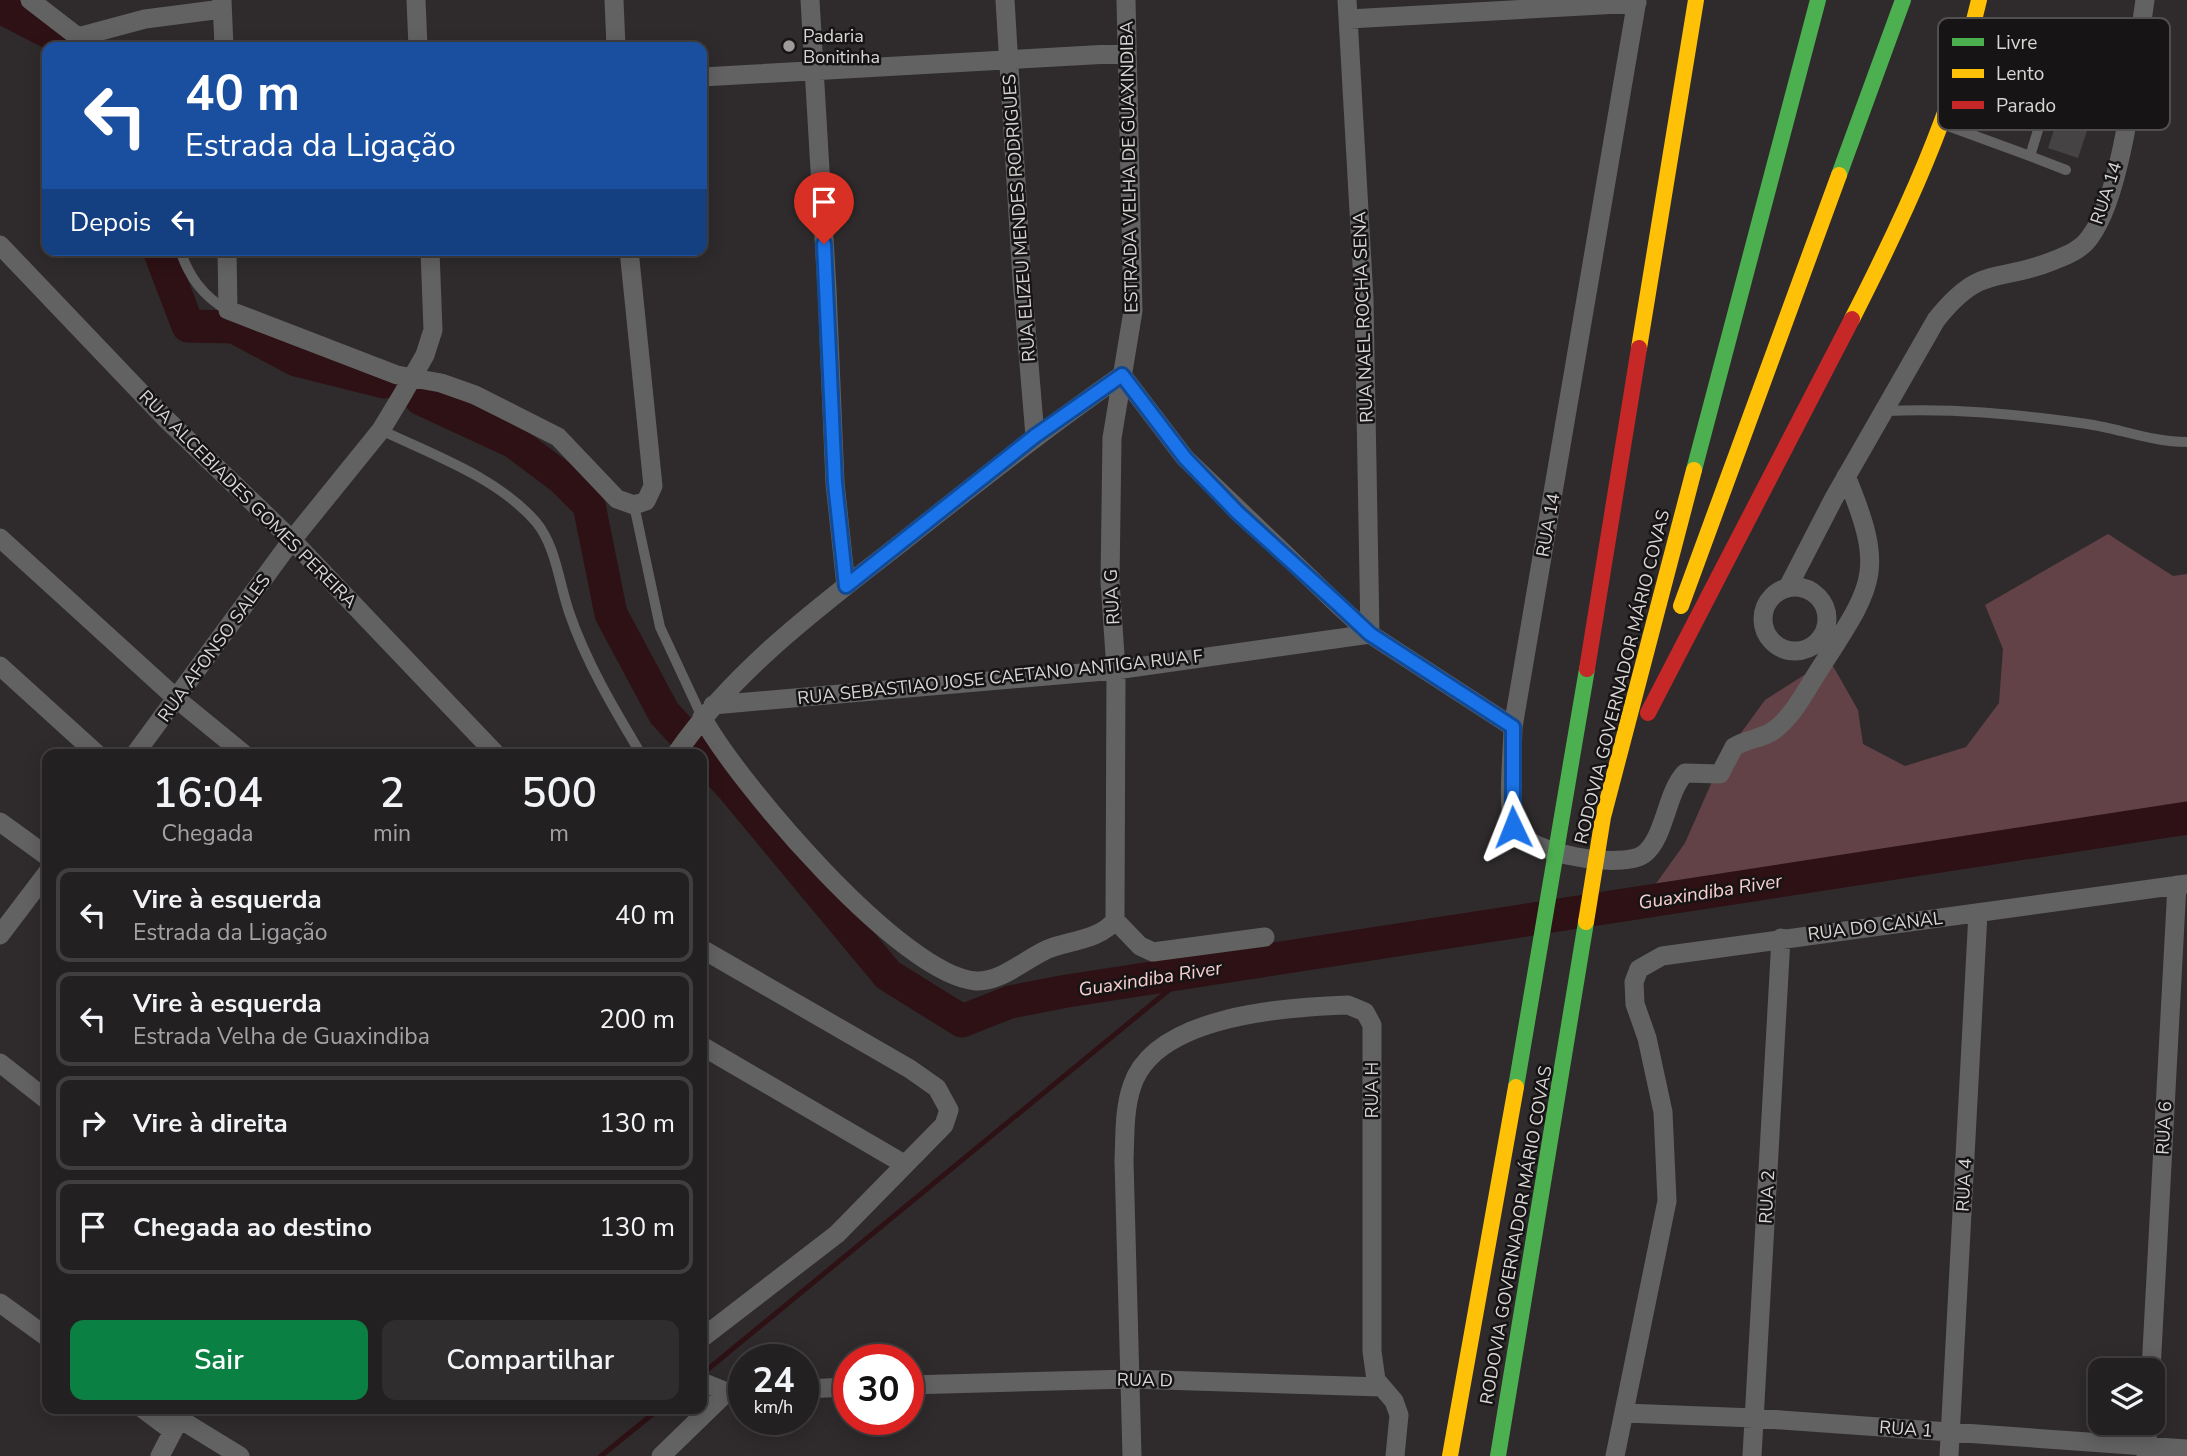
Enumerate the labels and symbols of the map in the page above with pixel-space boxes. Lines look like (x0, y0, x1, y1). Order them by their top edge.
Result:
legend (1938, 18, 2170, 130)
street label: ESTRADA VELHA DE GUAXINDIBA (1114, 21, 1144, 313)
place label: Padaria Bonitinha (803, 24, 880, 69)
text: Livre (1996, 30, 2037, 56)
marker: Padaria Bonitinha (781, 38, 797, 54)
text: Lento (1996, 61, 2044, 87)
street label: RUA ELIZEU MENDES RODRIGUES (997, 73, 1041, 363)
text: Parado (1996, 93, 2056, 119)
street label: RUA 14 (2085, 158, 2127, 227)
pin (794, 172, 854, 244)
street label: RUA NAEL ROCHA SENA (1347, 211, 1379, 423)
street label: RUA ALCEBIADES GOMES PEREIRA (134, 385, 362, 613)
street label: RUA 14 (1531, 491, 1565, 559)
street label: RODOVIA GOVERNADOR MÁRIO COVAS (1569, 507, 1675, 847)
street label: RUA G (1099, 568, 1125, 626)
street label: RUA AFONSO SALES (152, 569, 276, 727)
street label: RUA SEBASTIAO JOSE CAETANO ANTIGA RUA F (796, 644, 1204, 710)
position arrow (1476, 790, 1550, 864)
water label: Guaxindiba River (1637, 868, 1785, 916)
street label: RUA DO CANAL (1806, 906, 1944, 946)
water label: Guaxindiba River (1077, 955, 1225, 1003)
street label: RUA H (1360, 1062, 1384, 1118)
street label: RODOVIA GOVERNADOR MÁRIO COVAS (1474, 1064, 1558, 1406)
street label: RUA 6 (2151, 1101, 2177, 1155)
street label: RUA 4 (1951, 1157, 1977, 1212)
street label: RUA 2 (1754, 1170, 1780, 1224)
speed limit sign: 30 (833, 1344, 924, 1435)
street label: RUA D (1117, 1368, 1173, 1392)
street label: RUA 1 (1878, 1415, 1934, 1443)

